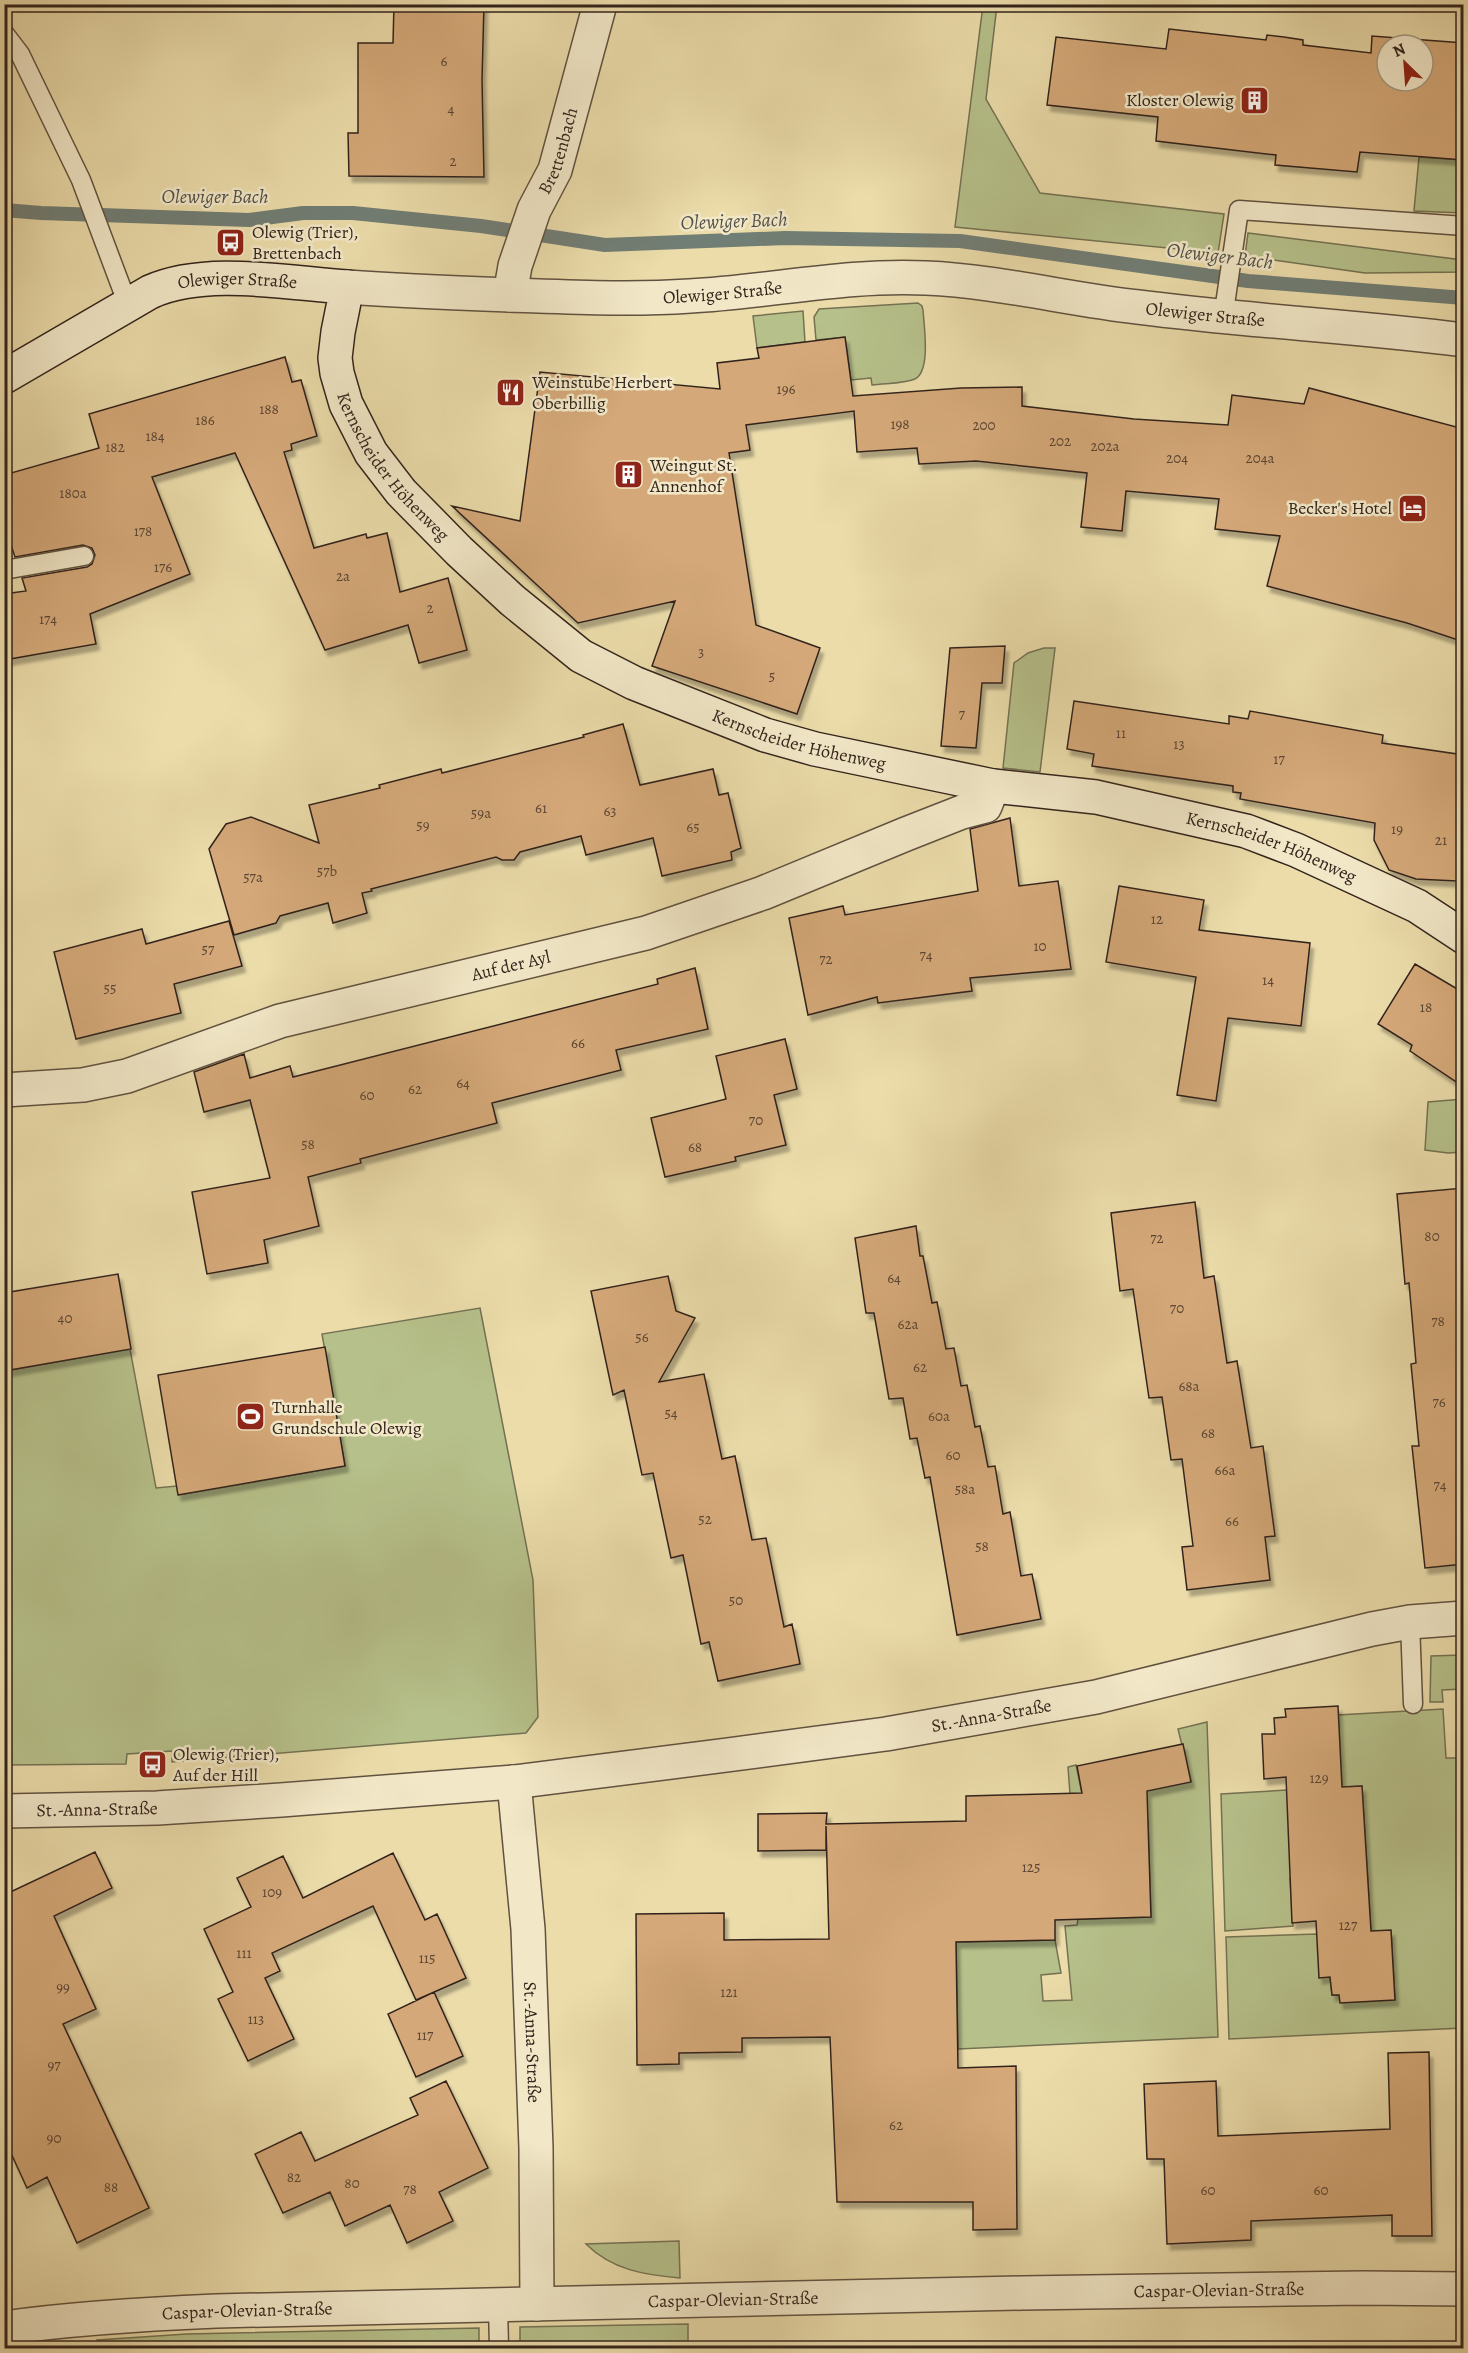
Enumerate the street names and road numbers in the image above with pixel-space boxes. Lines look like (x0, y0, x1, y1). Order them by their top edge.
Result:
street label: Brettenbach (532, 104, 583, 198)
street label: Olewiger Straße (176, 266, 298, 295)
street label: Olewiger Straße (662, 275, 783, 309)
street label: Olewiger Straße (1144, 296, 1266, 332)
street label: Kernscheider Höhenweg (331, 389, 455, 546)
street label: Kernscheider Höhenweg (708, 703, 888, 775)
street label: Kernscheider Höhenweg (1184, 806, 1361, 888)
street label: Auf der Ayl (468, 944, 553, 987)
street label: St.-Anna-Straße (929, 1693, 1053, 1738)
street label: St.-Anna-Straße (36, 1796, 158, 1822)
street label: St.-Anna-Straße (518, 1981, 546, 2103)
street label: Caspar-Olevian-Straße (1133, 2277, 1305, 2303)
street label: Caspar-Olevian-Straße (648, 2286, 819, 2313)
street label: Caspar-Olevian-Straße (161, 2296, 333, 2326)

